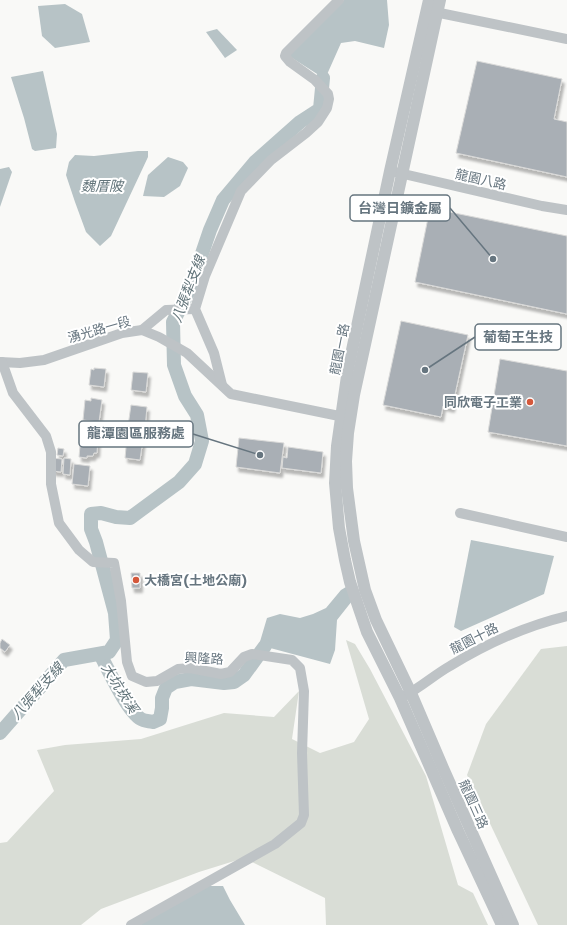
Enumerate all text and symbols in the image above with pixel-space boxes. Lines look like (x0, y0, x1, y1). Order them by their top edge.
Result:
street label: 龍園八路 (453, 164, 508, 195)
water label: 魏厝陂 (81, 176, 125, 196)
callout: 台灣日鑛金屬 (350, 195, 450, 221)
text: 台灣日鑛金屬 (358, 198, 442, 218)
water label: 八張犁支線 (166, 251, 211, 325)
street label: 湧光路一段 (65, 311, 133, 348)
street label: 龍園一路 (325, 322, 354, 376)
callout: 葡萄王生技 (475, 324, 561, 350)
text: 葡萄王生技 (483, 327, 553, 347)
place label: 同欣電子工業 (444, 393, 522, 412)
marker: 同欣電子工業 (525, 397, 535, 407)
callout: 龍潭園區服務處 (79, 421, 193, 447)
text: 龍潭園區服務處 (87, 423, 185, 443)
place label: 大橋宮(土地公廟) (144, 571, 247, 590)
marker: 大橋宮(土地公廟) (131, 575, 141, 585)
street label: 龍園十路 (447, 618, 502, 659)
street label: 興隆路 (184, 648, 224, 669)
water label: 八張犁支線 (6, 657, 69, 724)
water label: 大坑崁溪 (97, 659, 144, 719)
street label: 龍園三路 (454, 777, 493, 832)

